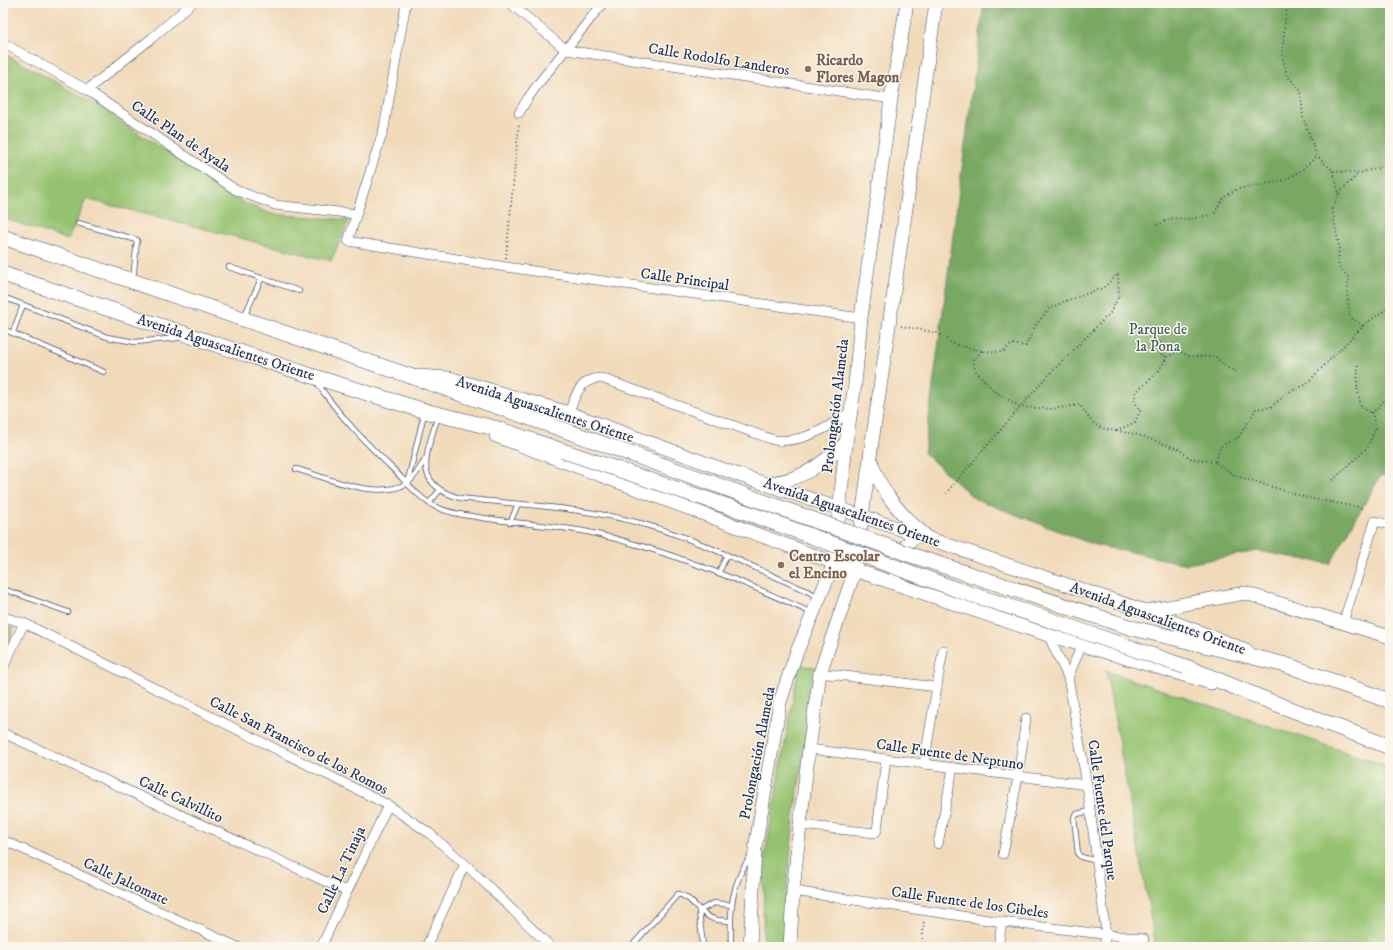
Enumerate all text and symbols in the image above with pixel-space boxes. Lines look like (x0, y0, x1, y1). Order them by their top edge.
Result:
street label: Calle Rodolfo Landeros (647, 39, 791, 80)
place label: Ricardo Flores Magon (816, 51, 900, 87)
marker: Ricardo Flores Magon (803, 64, 813, 74)
street label: Calle Plan de Ayala (127, 96, 235, 177)
street label: Calle Principal (639, 264, 731, 295)
street label: Avenida Aguascalientes Oriente (135, 310, 317, 385)
park label: Parque de la Pona (1129, 320, 1187, 356)
street label: Prolongación Alameda (818, 337, 853, 474)
street label: Avenida Aguascalientes Oriente (454, 372, 636, 447)
street label: Avenida Aguascalientes Oriente (761, 473, 943, 552)
place label: Centro Escolar el Encino (789, 547, 880, 583)
marker: Centro Escolar el Encino (776, 560, 786, 570)
street label: Avenida Aguascalientes Oriente (1067, 578, 1248, 659)
street label: Prolongación Alameda (735, 684, 780, 821)
street label: Calle San Francisco de los Romos (206, 692, 391, 799)
street label: Calle Fuente de Neptuno (875, 735, 1025, 774)
street label: Calle Fuente del Parque (1083, 739, 1122, 882)
street label: Calle Calvillito (136, 772, 226, 827)
street label: Calle La Tinaja (313, 823, 370, 917)
street label: Calle Jaltomate (80, 853, 171, 910)
street label: Calle Fuente de los Cibeles (890, 882, 1050, 923)

